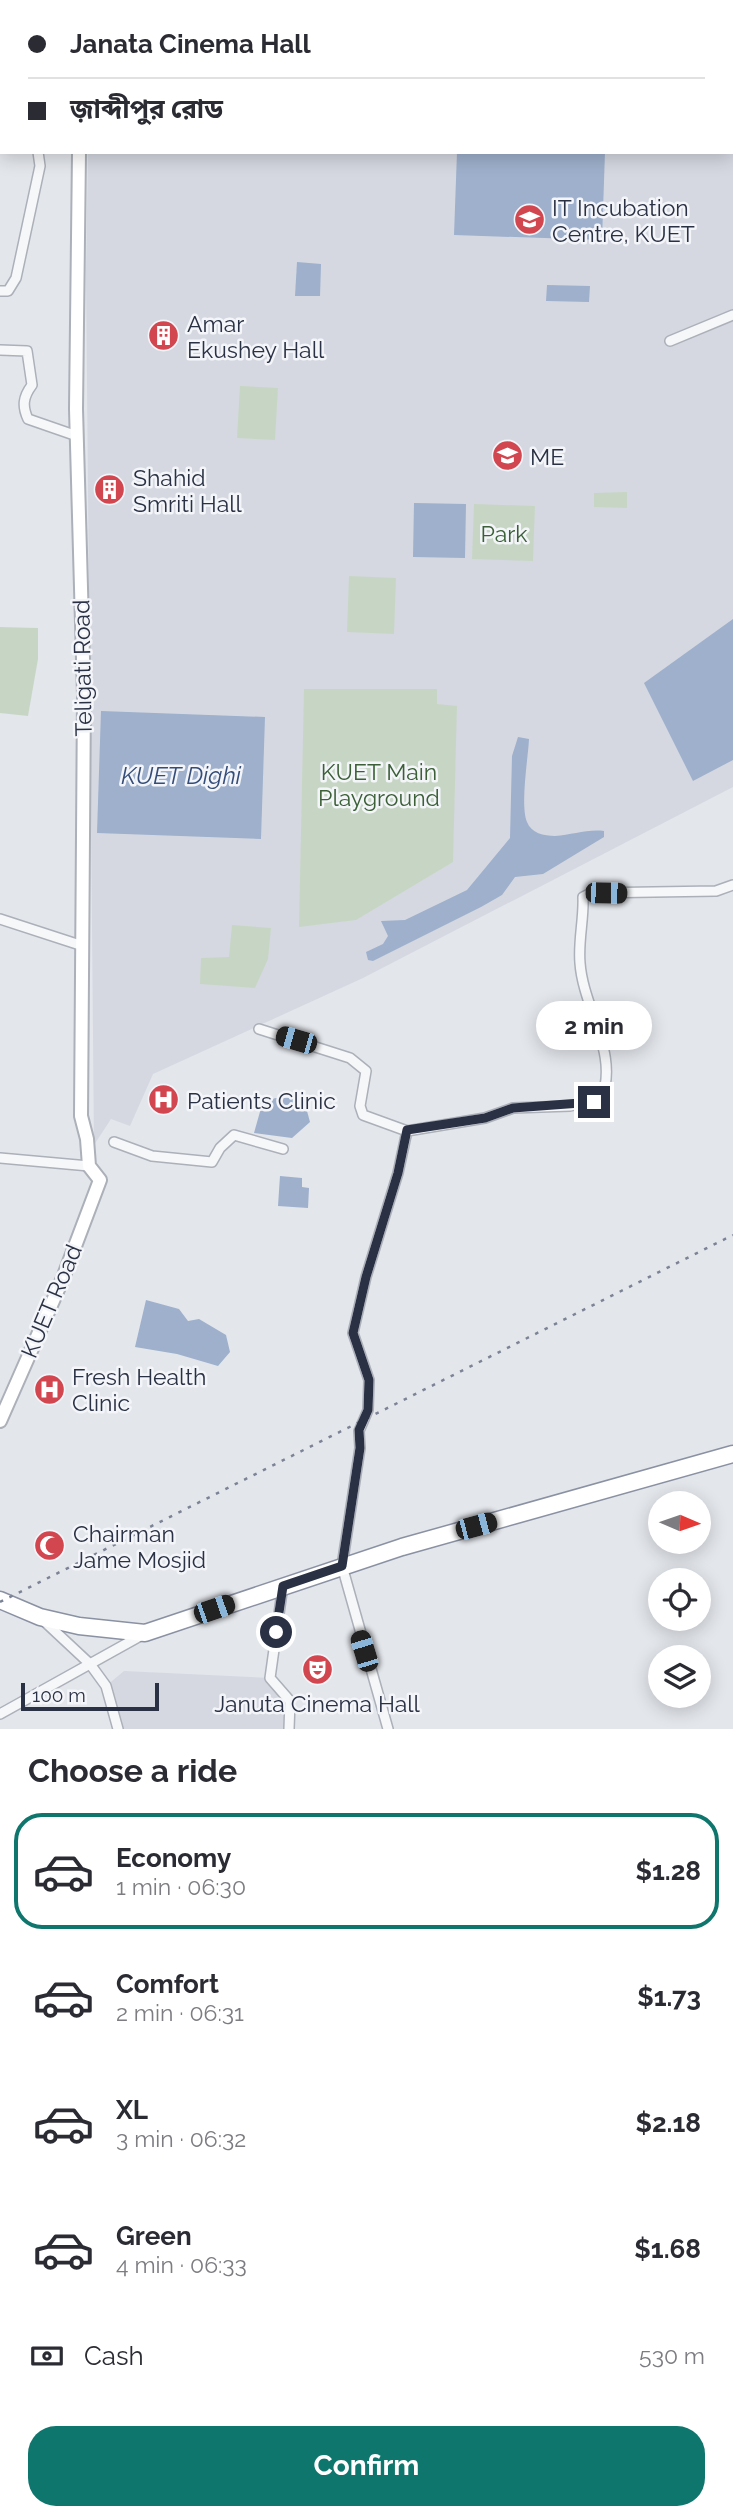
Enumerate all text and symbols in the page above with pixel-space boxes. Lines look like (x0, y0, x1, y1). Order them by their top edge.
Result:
text: Janata Cinema Hall (70, 29, 311, 59)
text: জ়াব্দীপুর রোড (70, 94, 223, 124)
place label: IT Incubation Centre, KUET (552, 194, 695, 247)
school or university icon: IT Incubation Centre, KUET (512, 203, 546, 237)
place label: Amar Ekushey Hall (187, 310, 325, 363)
building icon: Amar Ekushey Hall (147, 319, 181, 353)
school or university icon: ME (490, 439, 524, 473)
place label: ME (530, 443, 564, 470)
place label: Shahid Smriti Hall (133, 464, 242, 517)
building icon: Shahid Smriti Hall (93, 473, 127, 507)
park label: Park (481, 520, 527, 547)
street label: Teligati Road (67, 599, 97, 737)
park label: KUET Main Playground (318, 758, 440, 811)
water label: KUET Dighi (121, 761, 242, 790)
car (585, 882, 628, 904)
callout: 2 min (536, 1000, 652, 1050)
text: 2 min (564, 1012, 624, 1039)
car (273, 1024, 320, 1056)
hospital icon: Patients Clinic (147, 1083, 181, 1117)
route end (578, 1086, 610, 1118)
place label: Patients Clinic (187, 1087, 336, 1114)
street label: KUET Road (15, 1240, 87, 1362)
place label: Fresh Health Clinic (72, 1363, 206, 1416)
hospital icon: Fresh Health Clinic (32, 1372, 66, 1406)
north arrow (648, 1491, 710, 1554)
map controls (648, 1491, 711, 1708)
car (453, 1510, 500, 1542)
place label: Chairman Jame Mosjid (73, 1520, 206, 1573)
mosque icon: Chairman Jame Mosjid (33, 1529, 67, 1563)
button: locate (648, 1568, 711, 1631)
car (191, 1592, 238, 1626)
route start (260, 1616, 292, 1648)
car (348, 1628, 381, 1674)
button: layers (648, 1645, 711, 1708)
theatre icon: Januta Cinema Hall (300, 1652, 334, 1686)
scale bar (21, 1680, 159, 1712)
text: 100 m (32, 1684, 86, 1706)
place label: Januta Cinema Hall (214, 1690, 421, 1717)
text: Choose a ride (28, 1752, 237, 1789)
icon: car (32, 1840, 95, 1903)
text: Economy (116, 1843, 231, 1873)
text: $1.28 (635, 1856, 701, 1886)
text: 1 min · 06:30 (116, 1873, 246, 1900)
icon: car (32, 1966, 95, 2029)
text: Comfort (116, 1969, 219, 1999)
text: $1.73 (637, 1982, 701, 2012)
text: 2 min · 06:31 (116, 1999, 244, 2026)
icon: car (32, 2092, 95, 2155)
text: XL (116, 2095, 148, 2125)
text: $2.18 (635, 2108, 701, 2138)
text: 3 min · 06:32 (116, 2125, 246, 2152)
icon: car (32, 2218, 95, 2281)
text: Green (116, 2221, 192, 2251)
text: $1.68 (634, 2234, 701, 2264)
text: 4 min · 06:33 (116, 2251, 247, 2278)
icon: cash (28, 2337, 66, 2375)
text: Cash (84, 2341, 144, 2371)
text: 530 m (639, 2342, 705, 2369)
button: Confirm (28, 2426, 705, 2506)

